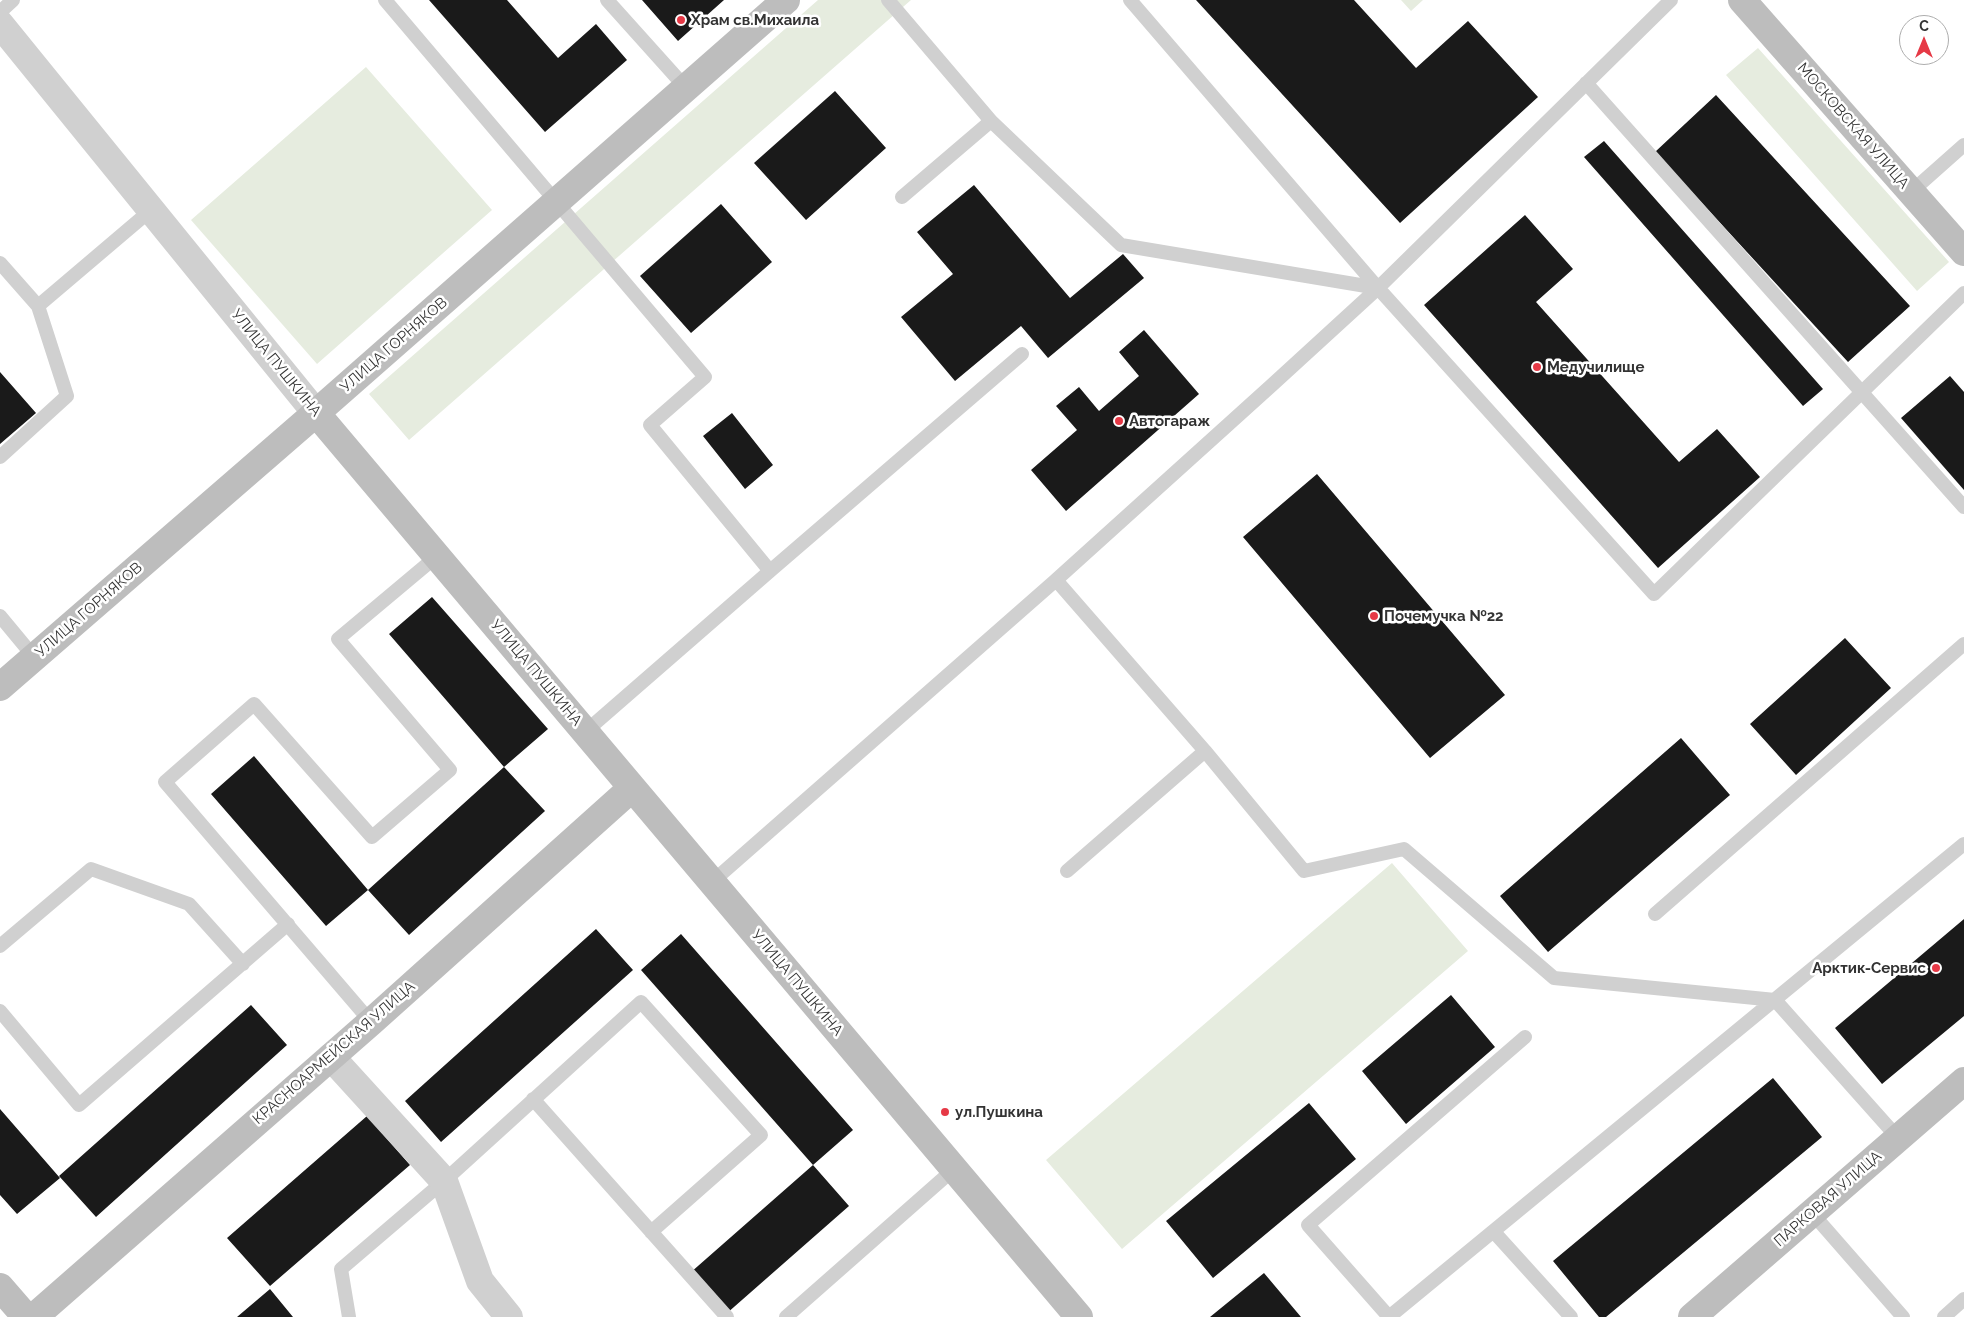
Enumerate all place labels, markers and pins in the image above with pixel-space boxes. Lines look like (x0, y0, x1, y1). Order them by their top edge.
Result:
place label: Храм св.Михаила (691, 11, 819, 29)
marker: Храм св.Михаила (675, 14, 687, 26)
place label: Медучилище (1547, 358, 1645, 376)
marker: Медучилище (1531, 361, 1543, 373)
place label: Автогараж (1129, 412, 1210, 430)
marker: Автогараж (1113, 415, 1125, 427)
place label: Почемучка №22 (1384, 607, 1504, 625)
marker: Почемучка №22 (1368, 610, 1380, 622)
place label: Арктик-Сервис (1812, 959, 1926, 977)
marker: Арктик-Сервис (1930, 962, 1942, 974)
place label: ул.Пушкина (955, 1103, 1043, 1121)
marker: ул.Пушкина (939, 1106, 951, 1118)

